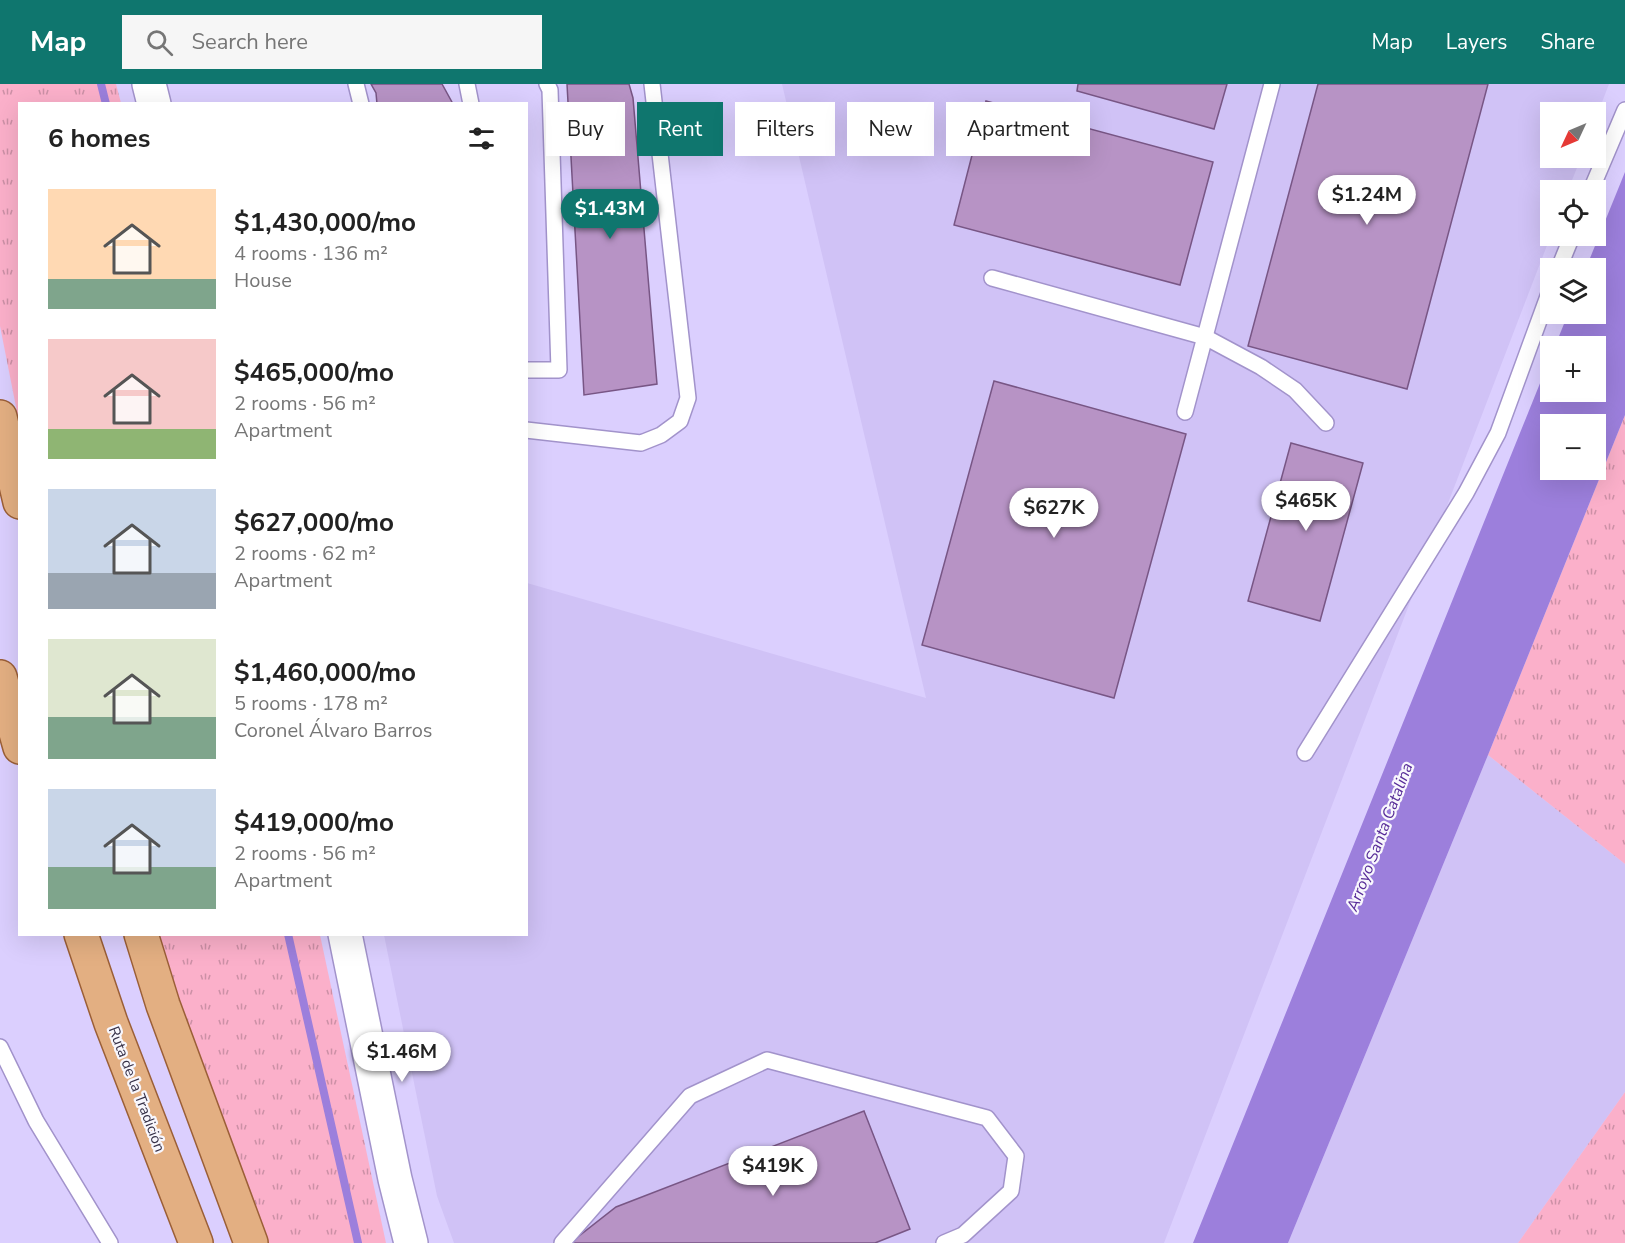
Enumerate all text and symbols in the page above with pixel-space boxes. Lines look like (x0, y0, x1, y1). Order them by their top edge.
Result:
search box (122, 15, 542, 69)
text: Map (30, 23, 86, 61)
icon: search (143, 26, 176, 59)
text: Search here (191, 27, 308, 57)
text: Map (1371, 28, 1413, 56)
text: Layers (1446, 28, 1507, 56)
text: Share (1540, 28, 1595, 56)
chip: Buy (546, 102, 625, 156)
chip: Rent (637, 102, 723, 156)
chip: Filters (735, 102, 835, 156)
chip: New (847, 102, 934, 156)
chip: Apartment (946, 102, 1090, 156)
north arrow (1540, 102, 1606, 168)
map controls (1540, 102, 1606, 480)
text: 6 homes (48, 121, 150, 156)
icon: filters (465, 122, 498, 155)
pin: $1.24M (1318, 175, 1416, 226)
button: locate (1540, 180, 1606, 246)
text: $1.24M (1332, 181, 1402, 208)
pin: $1.43M (561, 189, 659, 240)
text: $1.43M (575, 195, 645, 222)
text: $1,430,000/mo (234, 205, 416, 240)
icon: home (96, 213, 168, 285)
text: 4 rooms · 136 m² (234, 240, 388, 267)
button: layers (1540, 258, 1606, 324)
text: House (234, 267, 292, 294)
button: + (1540, 336, 1606, 402)
text: $465,000/mo (234, 355, 394, 390)
icon: home (96, 363, 168, 435)
text: 2 rooms · 56 m² (234, 390, 376, 417)
button: − (1540, 414, 1606, 480)
text: Apartment (234, 417, 332, 444)
pin: $465K (1264, 481, 1348, 532)
text: $465K (1275, 487, 1337, 514)
pin: $627K (1012, 488, 1096, 539)
text: $627K (1023, 494, 1085, 521)
text: $627,000/mo (234, 505, 394, 540)
icon: home (96, 513, 168, 585)
text: 2 rooms · 62 m² (234, 540, 376, 567)
text: Apartment (234, 567, 332, 594)
text: $1,460,000/mo (234, 655, 416, 690)
icon: home (96, 663, 168, 735)
text: 5 rooms · 178 m² (234, 690, 388, 717)
text: Coronel Álvaro Barros (234, 717, 432, 744)
water label: Arroyo Santa Catalina (1341, 759, 1419, 915)
text: $419,000/mo (234, 805, 394, 840)
icon: home (96, 813, 168, 885)
text: 2 rooms · 56 m² (234, 840, 376, 867)
text: Apartment (234, 867, 332, 894)
street label: Ruta de la Tradición (104, 1023, 170, 1155)
pin: $1.46M (353, 1032, 451, 1083)
text: $1.46M (367, 1038, 437, 1065)
pin: $419K (731, 1146, 815, 1197)
text: $419K (742, 1152, 804, 1179)

